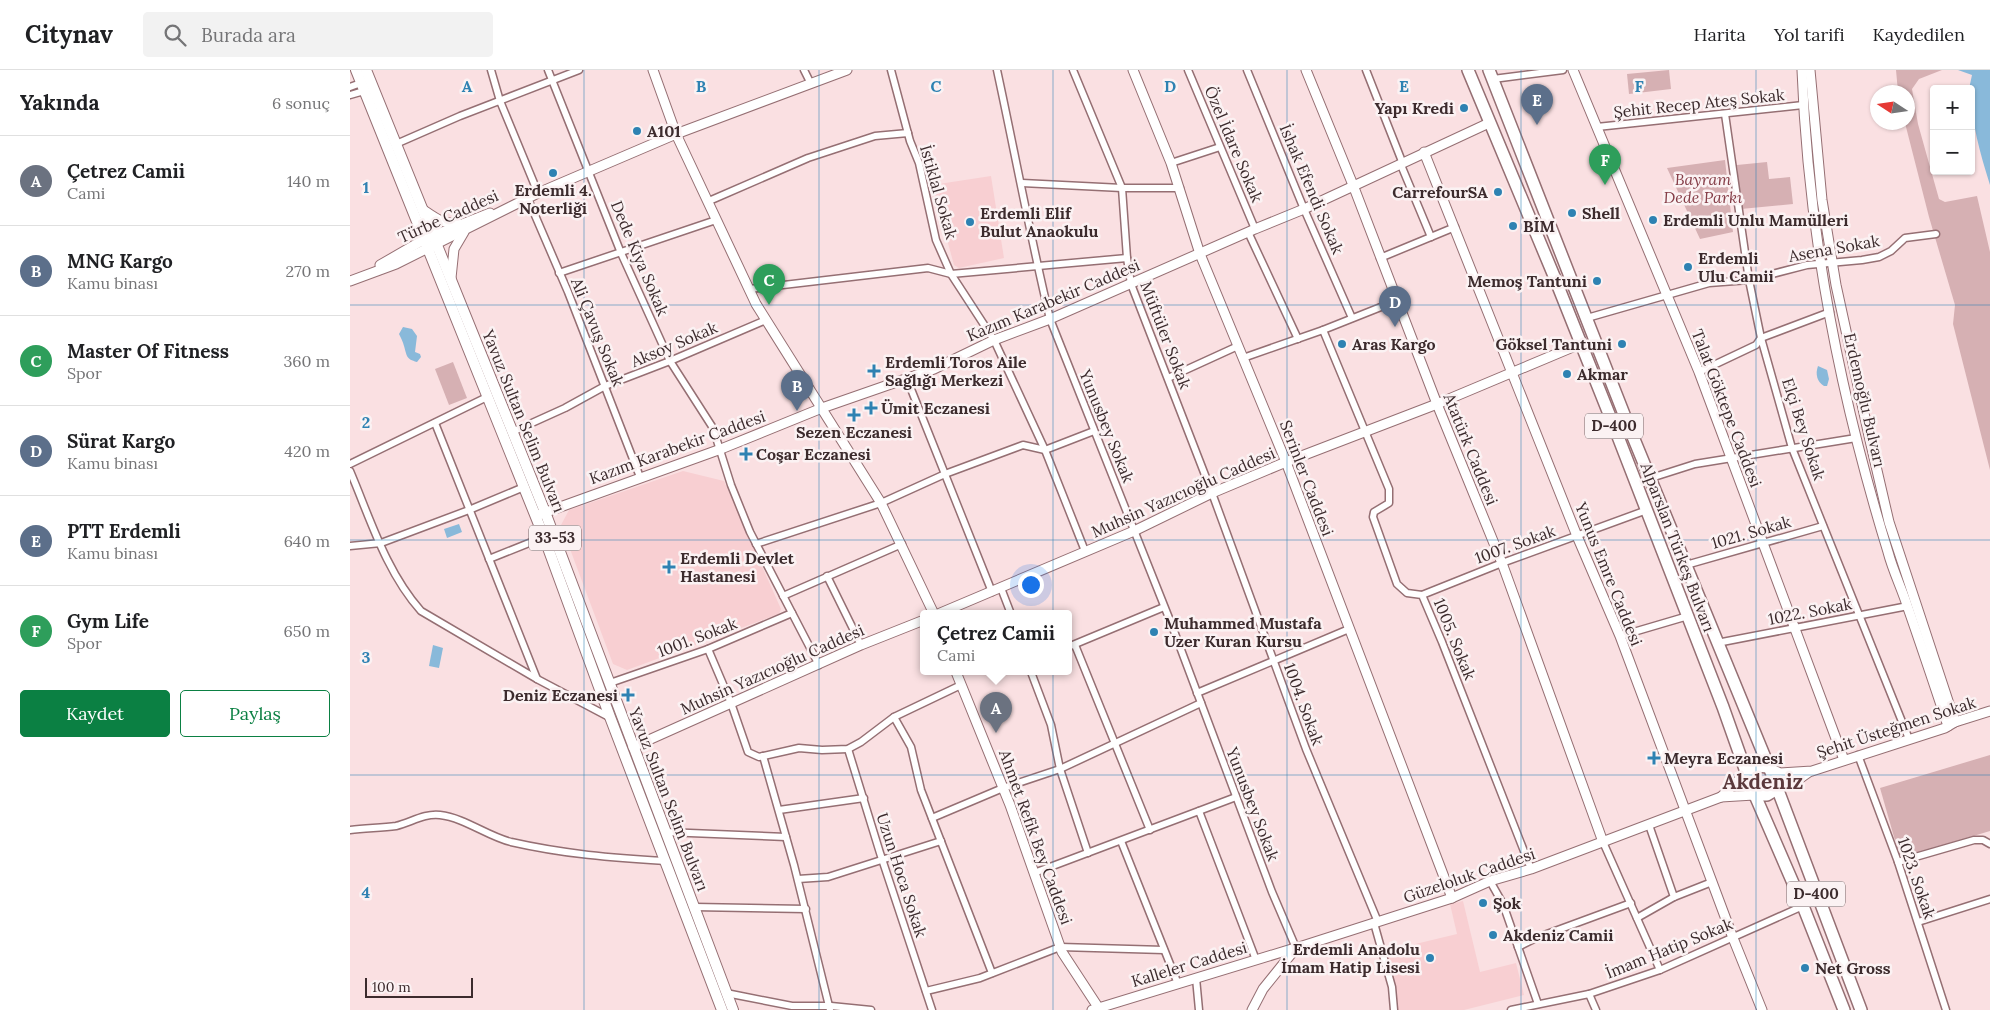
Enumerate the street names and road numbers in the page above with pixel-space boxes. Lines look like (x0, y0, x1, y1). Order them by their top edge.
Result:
street label: Özel İdare Sokak (1200, 83, 1268, 206)
street label: Şehit Recep Ateş Sokak (1612, 84, 1786, 122)
street label: İshak Efendi Sokak (1276, 121, 1349, 257)
street label: İstiklal Sokak (916, 143, 962, 242)
street label: Türbe Caddesi (395, 185, 501, 247)
street label: Dede Kiya Sokak (607, 197, 673, 319)
street label: Asena Sokak (1786, 230, 1882, 266)
street label: Kazım Karabekir Caddesi (963, 254, 1143, 346)
street label: Ali Çavuş Sokak (567, 274, 629, 390)
street label: Müftüler Sokak (1136, 278, 1196, 392)
street label: Aksoy Sokak (627, 317, 721, 372)
street label: Yavuz Sultan Selim Bulvarı (478, 326, 570, 515)
street label: Talat Göktepe Caddesi (1688, 326, 1766, 490)
street label: Erdemoğlu Bulvarı (1840, 331, 1890, 469)
street label: Yunusbey Sokak (1075, 366, 1139, 486)
street label: Elçi Bey Sokak (1778, 375, 1830, 483)
street label: Atatürk Caddesi (1439, 389, 1503, 508)
street label: Kazım Karabekir Caddesi (586, 406, 768, 488)
road number: D-400 (1585, 414, 1643, 438)
street label: Serinler Caddesi (1276, 417, 1338, 539)
street label: Muhsin Yazıcıoğlu Caddesi (1088, 442, 1278, 542)
street label: Alparslan Türkeş Bulvarı (1636, 459, 1720, 634)
street label: Yunus Emre Caddesi (1571, 498, 1647, 649)
street label: 1021. Sokak (1709, 511, 1794, 553)
street label: 1007. Sokak (1472, 520, 1558, 568)
road number: 33-53 (529, 526, 581, 550)
street label: 1022. Sokak (1766, 593, 1854, 629)
street label: 1005. Sokak (1430, 595, 1481, 683)
street label: 1001. Sokak (654, 613, 740, 661)
street label: Muhsin Yazıcıoğlu Caddesi (677, 619, 867, 719)
street label: 1004. Sokak (1280, 660, 1328, 748)
street label: Şehit Üsteğmen Sokak (1814, 692, 1978, 762)
street label: Yavuz Sultan Selim Bulvarı (624, 703, 713, 894)
street label: Yunusbey Sokak (1222, 743, 1284, 864)
street label: Ahmet Refik Bey Caddesi (995, 746, 1077, 927)
street label: Uzun Hoca Sokak (872, 810, 932, 940)
street label: 1023. Sokak (1894, 835, 1940, 922)
street label: Güzeloluk Caddesi (1400, 843, 1538, 907)
road number: D-400 (1787, 882, 1845, 906)
street label: İmam Hatip Sokak (1603, 913, 1736, 983)
street label: Kalleler Caddesi (1129, 937, 1249, 991)

